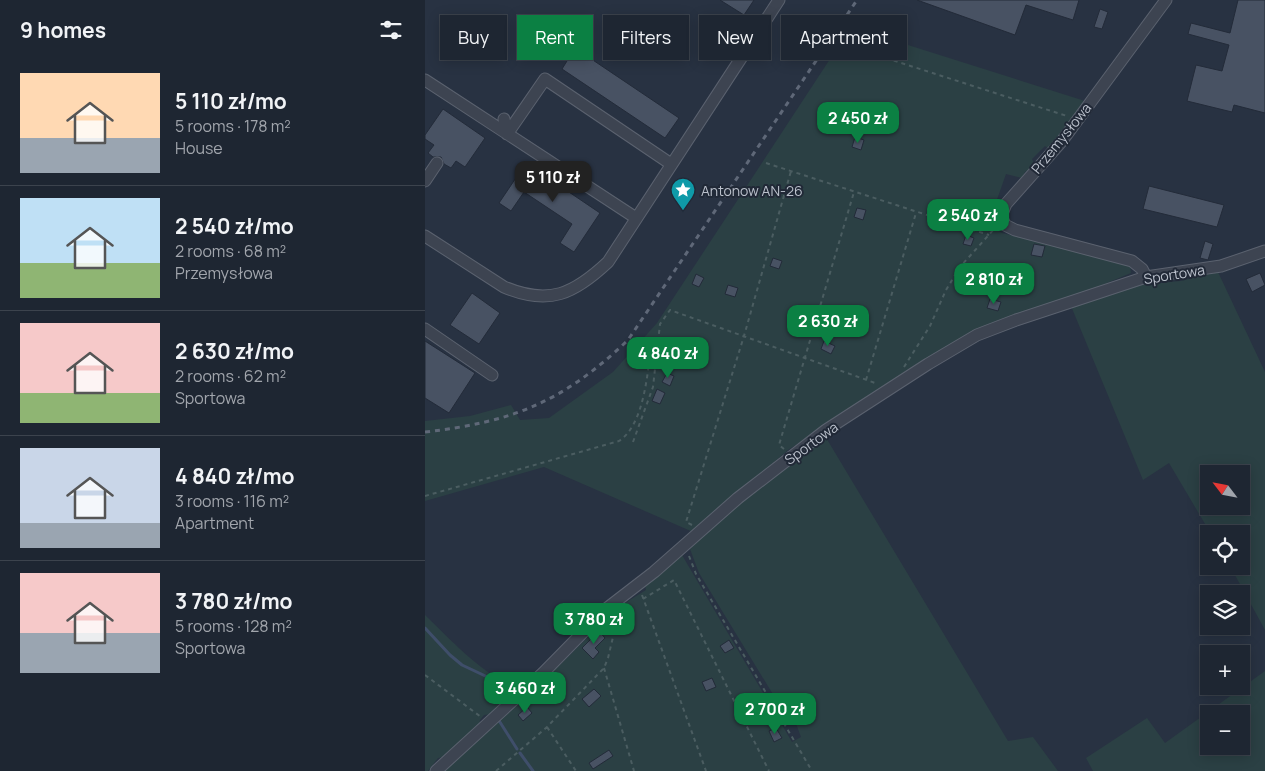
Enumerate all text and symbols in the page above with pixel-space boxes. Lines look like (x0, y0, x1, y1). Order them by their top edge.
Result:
chip: Buy (440, 15, 507, 60)
chip: Rent (517, 15, 593, 60)
chip: Filters (603, 15, 689, 60)
chip: New (699, 15, 771, 60)
chip: Apartment (781, 15, 907, 60)
text: 9 homes (20, 16, 106, 44)
icon: filters (377, 16, 405, 44)
text: 5 110 zł/mo (175, 87, 287, 115)
icon: home (60, 93, 120, 153)
street label: Przemysłowa (1027, 99, 1095, 177)
pin: 2 450 zł (806, 102, 910, 144)
text: 2 450 zł (828, 107, 888, 129)
text: 5 rooms · 178 m² (175, 115, 291, 137)
text: House (175, 137, 223, 159)
pin: 5 110 zł (501, 160, 605, 203)
text: 5 110 zł (526, 166, 580, 188)
place icon: Antonow AN-26 (670, 177, 696, 211)
place label: Antonow AN-26 (701, 181, 803, 200)
pin: 2 540 zł (916, 198, 1020, 241)
text: 2 540 zł (938, 204, 998, 226)
text: 2 540 zł/mo (175, 212, 294, 240)
icon: home (60, 218, 120, 278)
text: 2 rooms · 68 m² (175, 240, 286, 262)
street label: Sportowa (1142, 260, 1206, 288)
text: Przemysłowa (175, 262, 273, 284)
pin: 2 810 zł (942, 262, 1046, 305)
text: 2 810 zł (965, 268, 1023, 290)
pin: 2 630 zł (776, 304, 880, 347)
text: 2 630 zł (798, 310, 858, 332)
pin: 4 840 zł (616, 336, 720, 379)
text: 2 630 zł/mo (175, 337, 294, 365)
text: 4 840 zł (638, 342, 698, 364)
icon: home (60, 343, 120, 403)
text: 2 rooms · 62 m² (175, 365, 286, 387)
text: Sportowa (175, 387, 246, 409)
street label: Sportowa (780, 417, 842, 469)
text: 4 840 zł/mo (175, 462, 295, 490)
north arrow (1200, 465, 1250, 515)
map controls (1200, 465, 1250, 755)
icon: home (60, 468, 120, 528)
text: 3 rooms · 116 m² (175, 490, 289, 512)
text: Apartment (175, 512, 254, 534)
button: locate (1200, 525, 1250, 575)
button: layers (1200, 585, 1250, 635)
text: 3 780 zł/mo (175, 587, 292, 615)
icon: home (60, 593, 120, 653)
pin: 3 780 zł (542, 602, 646, 645)
text: 3 780 zł (565, 608, 623, 630)
text: 5 rooms · 128 m² (175, 615, 292, 637)
text: Sportowa (175, 637, 246, 659)
button: + (1200, 645, 1250, 695)
pin: 3 460 zł (473, 672, 577, 714)
text: 3 460 zł (495, 677, 555, 699)
pin: 2 700 zł (723, 692, 827, 735)
text: 2 700 zł (745, 698, 805, 720)
button: − (1200, 705, 1250, 755)

